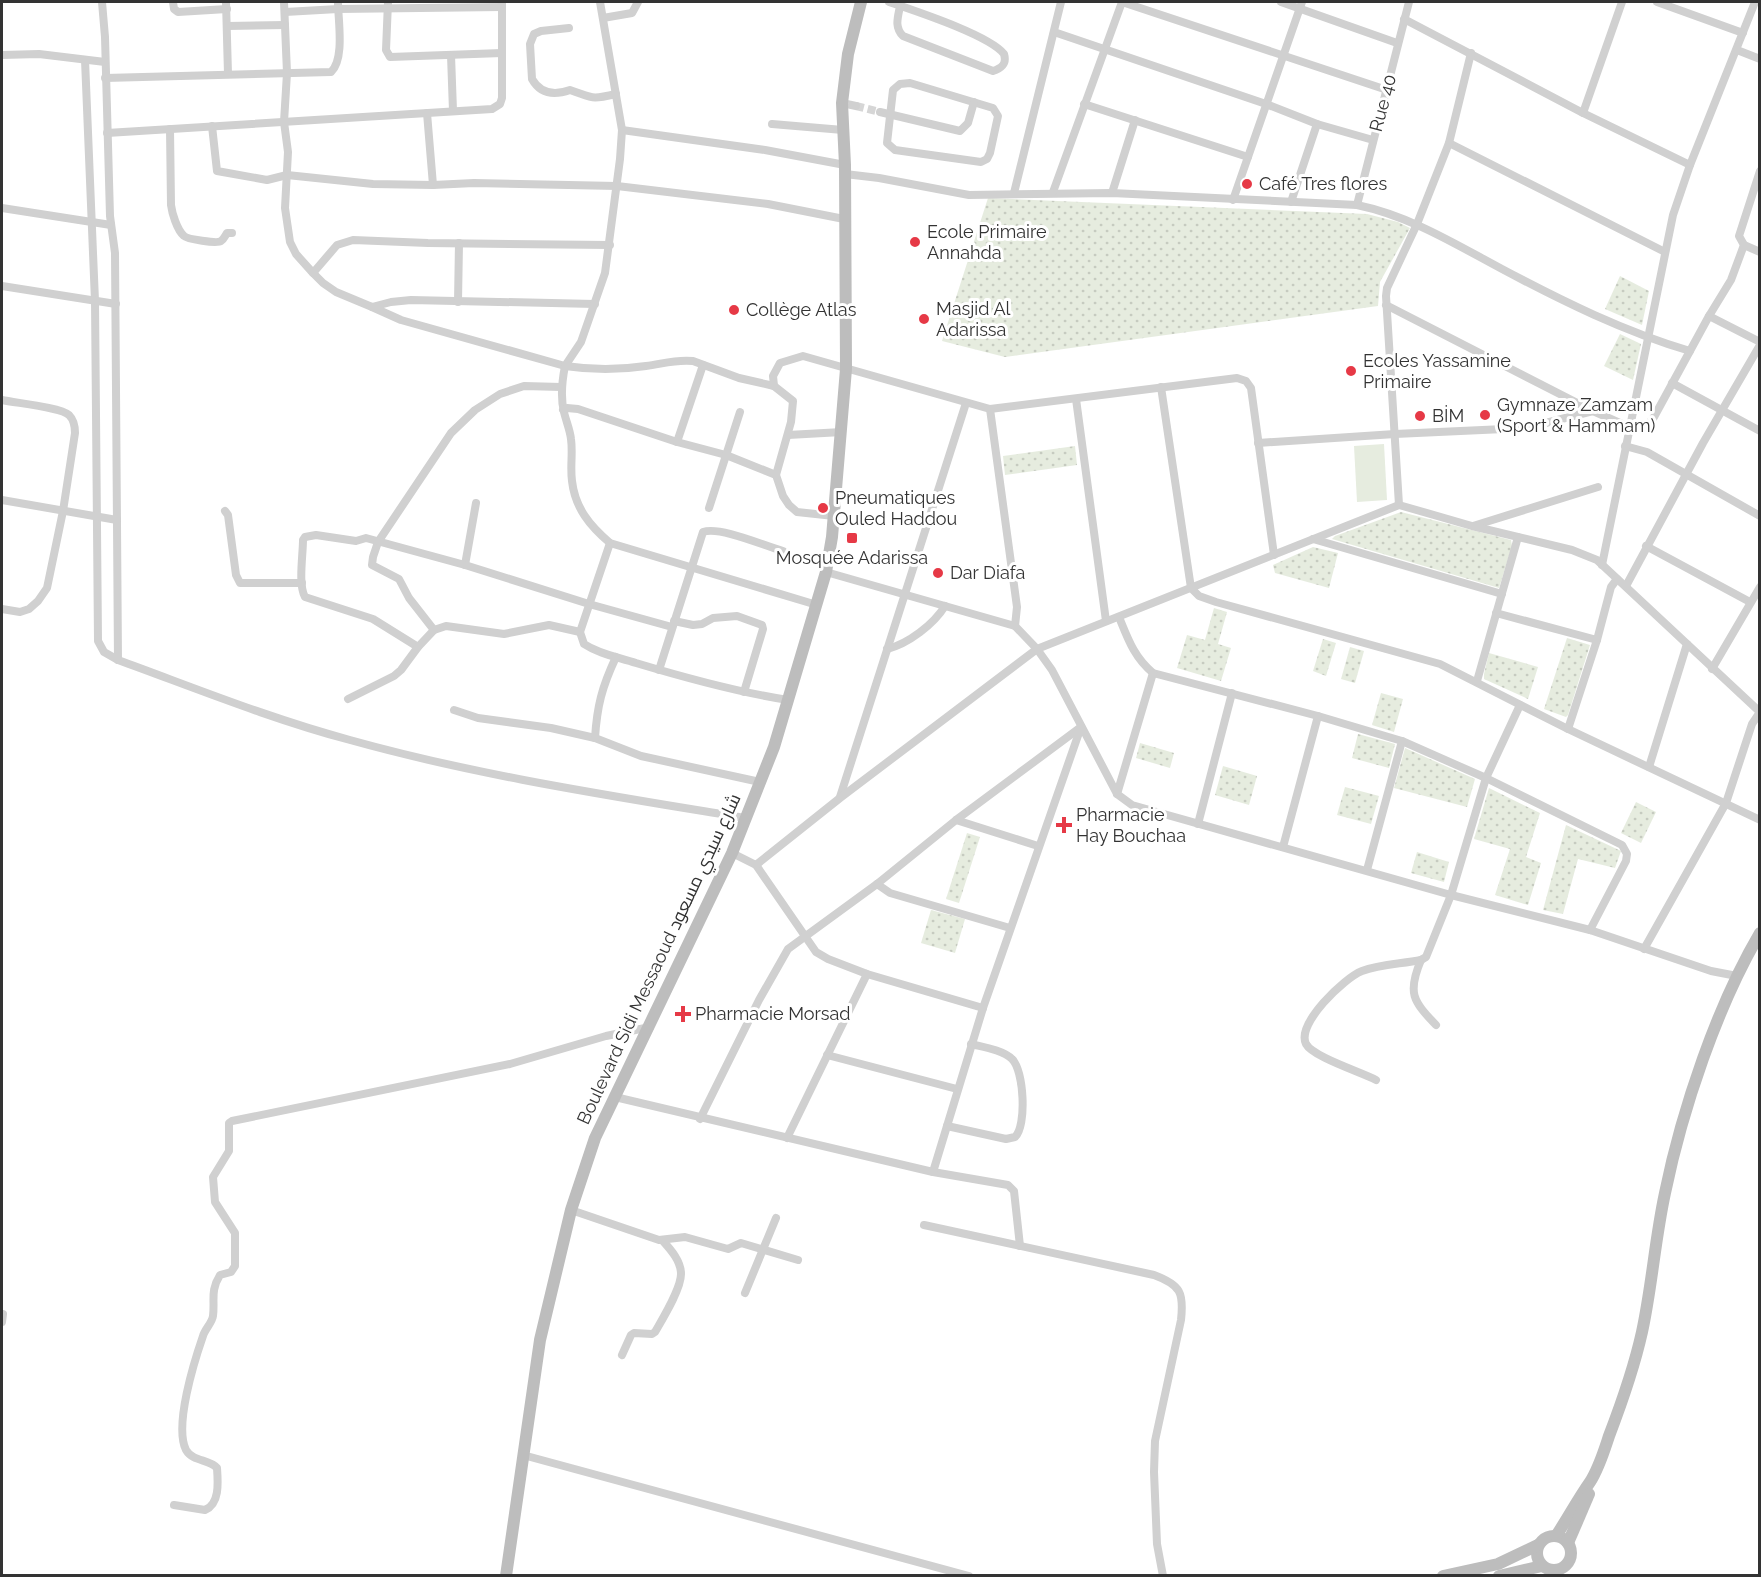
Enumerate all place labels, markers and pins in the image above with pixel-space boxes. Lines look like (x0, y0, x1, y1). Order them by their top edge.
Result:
place label: Café Tres flores (1259, 173, 1387, 194)
marker: Café Tres flores (1240, 177, 1254, 191)
place label: Ecole Primaire Annahda (927, 221, 1047, 263)
marker: Ecole Primaire Annahda (908, 235, 922, 249)
place label: Masjid Al Adarissa (936, 298, 1011, 340)
place label: Collège Atlas (746, 299, 857, 320)
marker: Collège Atlas (727, 303, 741, 317)
marker: Masjid Al Adarissa (917, 312, 931, 326)
place label: Ecoles Yassamine Primaire (1363, 350, 1511, 392)
marker: Ecoles Yassamine Primaire (1344, 364, 1358, 378)
place label: Gymnaze Zamzam (Sport & Hammam) (1497, 394, 1656, 436)
place label: BİM (1432, 405, 1464, 426)
marker: Gymnaze Zamzam (Sport & Hammam) (1478, 408, 1492, 422)
marker: BİM (1413, 409, 1427, 423)
place label: Pneumatiques Ouled Haddou (835, 487, 957, 529)
marker: Pneumatiques Ouled Haddou (816, 501, 830, 515)
marker: Mosquée Adarissa (845, 531, 859, 545)
place label: Mosquée Adarissa (776, 547, 928, 568)
place label: Dar Diafa (950, 562, 1025, 583)
marker: Dar Diafa (931, 566, 945, 580)
place label: Pharmacie Hay Bouchaa (1076, 804, 1186, 846)
marker: Pharmacie Hay Bouchaa (1057, 818, 1071, 832)
place label: Pharmacie Morsad (695, 1003, 851, 1024)
marker: Pharmacie Morsad (676, 1007, 690, 1021)

